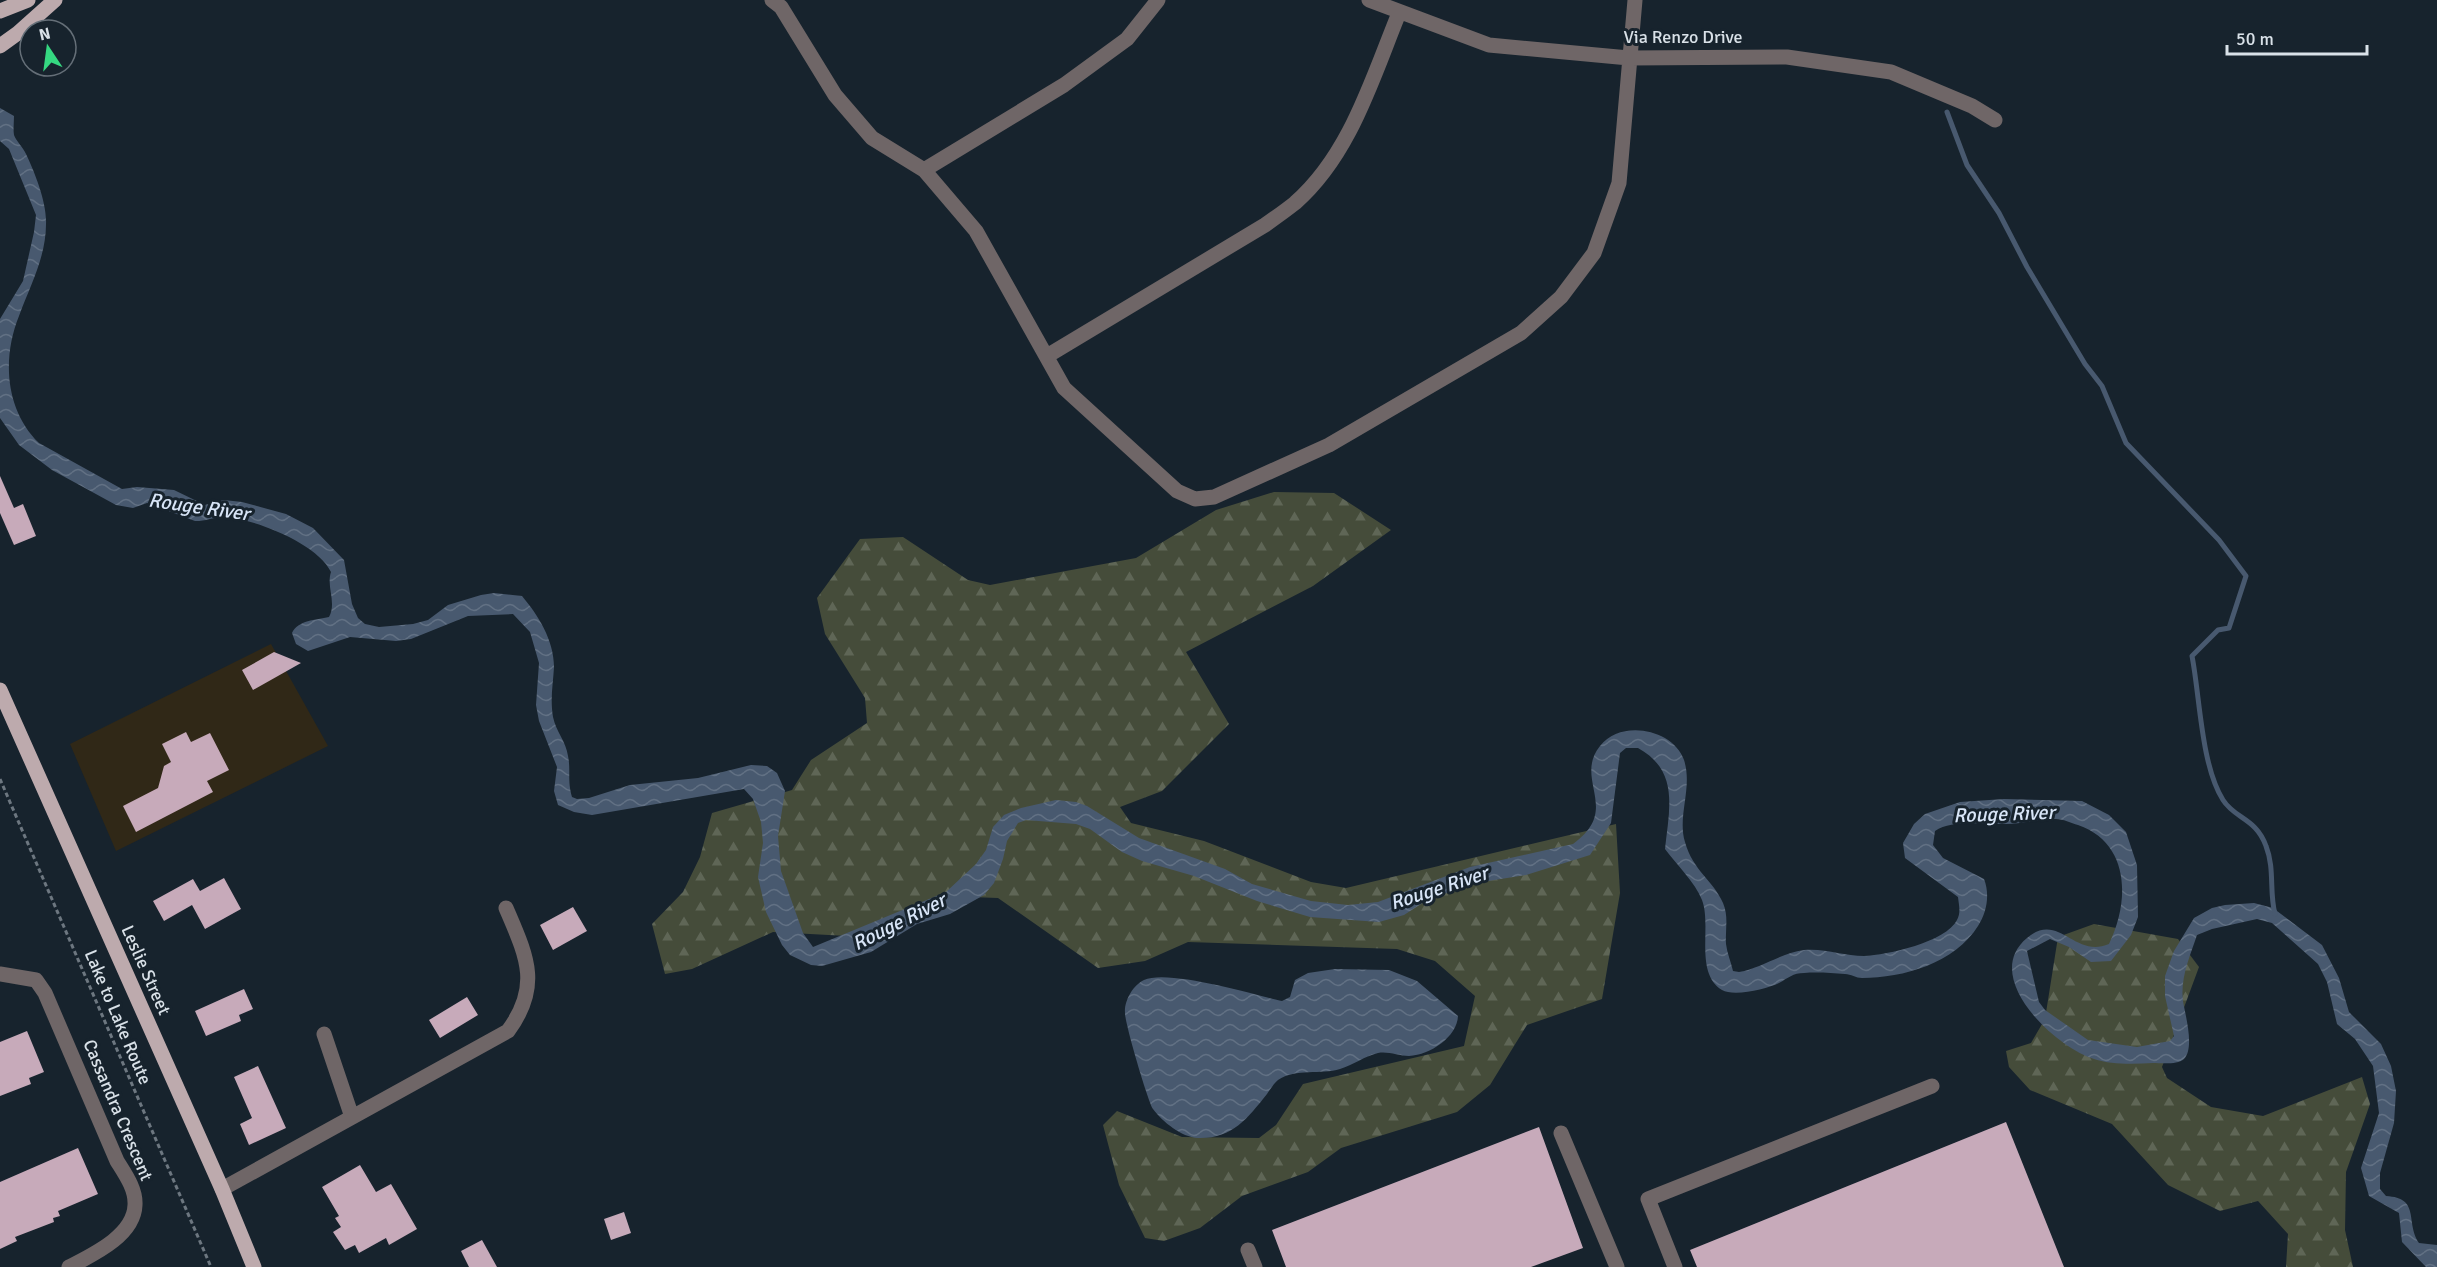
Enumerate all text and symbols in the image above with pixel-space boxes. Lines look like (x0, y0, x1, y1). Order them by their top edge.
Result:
north arrow (18, 18, 78, 78)
scale bar (2227, 18, 2366, 56)
text: N (37, 23, 53, 45)
street label: Via Renzo Drive (1623, 26, 1743, 48)
text: 50 m (2236, 28, 2274, 50)
water label: Rouge River (147, 488, 254, 527)
water label: Rouge River (1953, 800, 2058, 828)
water label: Rouge River (1387, 860, 1494, 916)
water label: Rouge River (848, 887, 952, 956)
street label: Leslie Street (116, 922, 176, 1018)
street label: Lake to Lake Route (80, 946, 156, 1088)
street label: Cassandra Crescent (78, 1036, 158, 1184)

